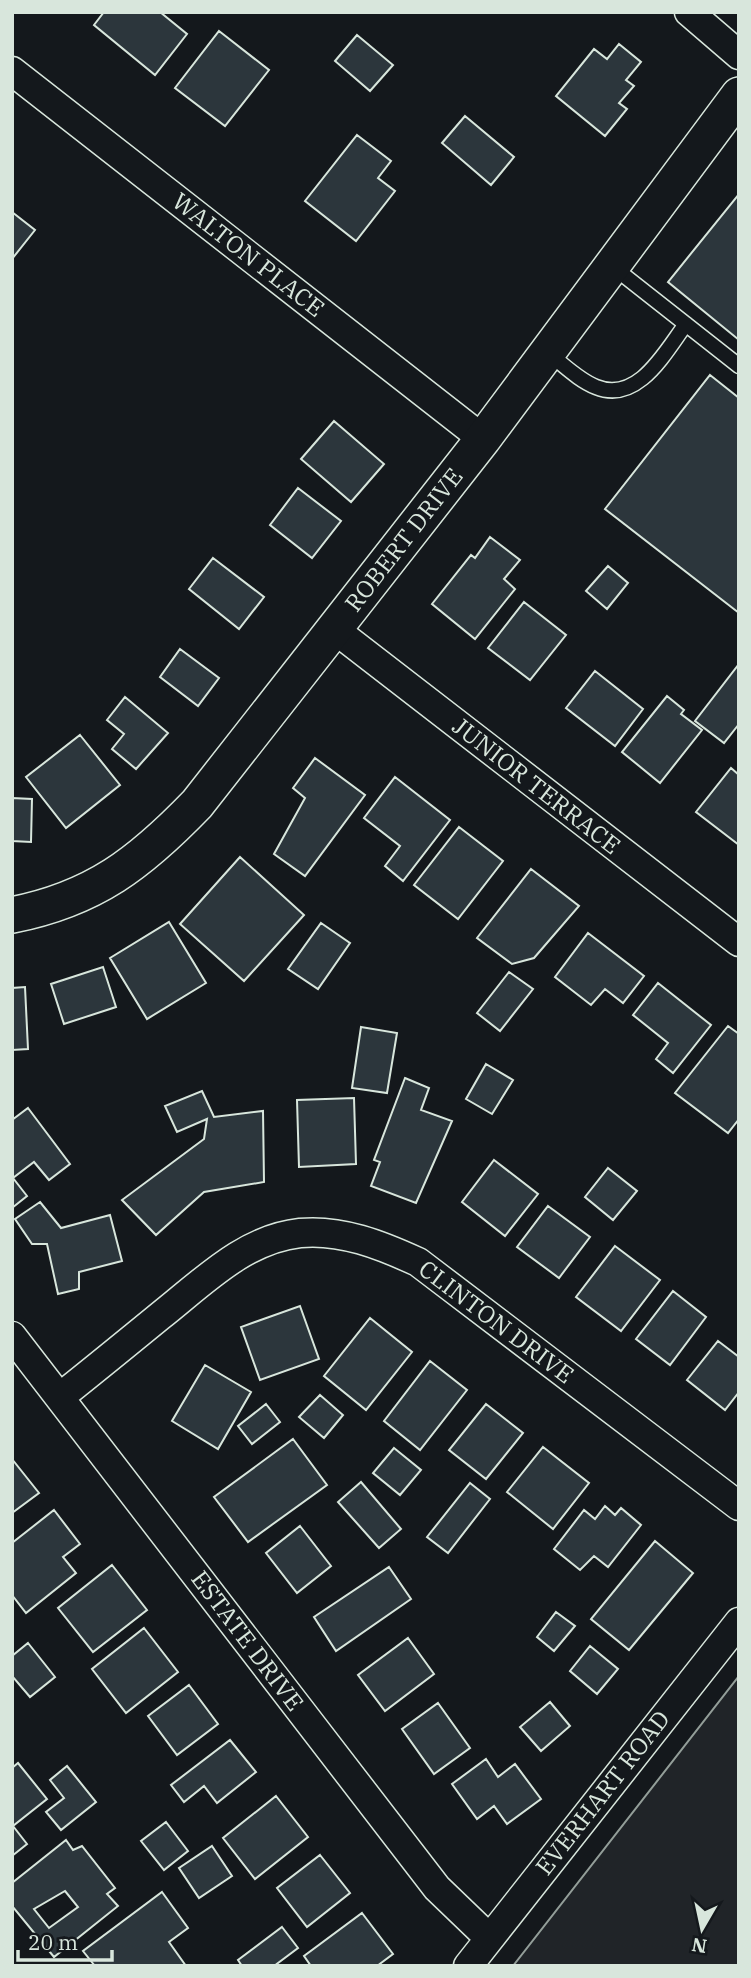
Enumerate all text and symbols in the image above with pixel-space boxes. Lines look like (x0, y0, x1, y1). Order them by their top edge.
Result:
street label: WALTON PLACE (166, 185, 331, 324)
street label: ROBERT DRIVE (337, 461, 469, 618)
street label: JUNIOR TERRACE (446, 710, 627, 861)
street label: CLINTON DRIVE (413, 1252, 581, 1390)
street label: ESTATE DRIVE (184, 1564, 311, 1717)
street label: EVERHART ROAD (528, 1703, 677, 1881)
north arrow (667, 1894, 737, 1964)
scale bar (18, 1918, 112, 1962)
text: 20 m (28, 1928, 78, 1956)
text: N (690, 1933, 709, 1959)

